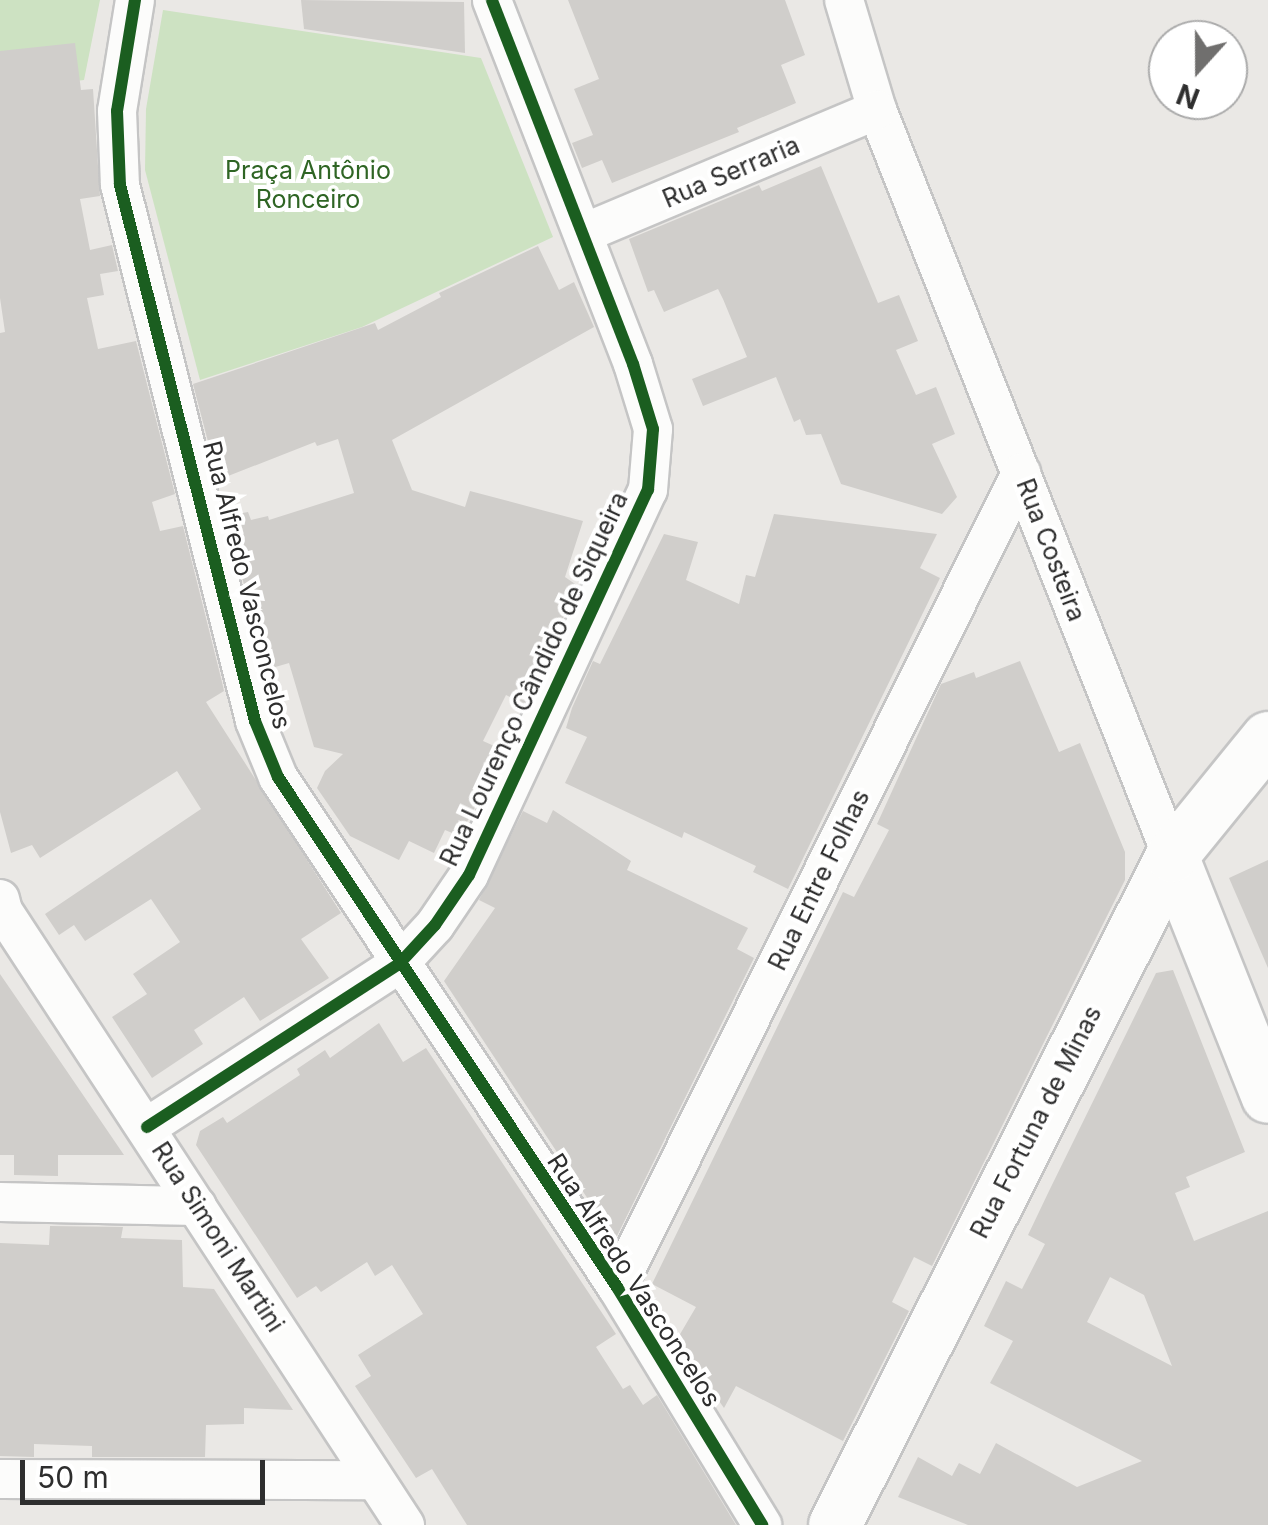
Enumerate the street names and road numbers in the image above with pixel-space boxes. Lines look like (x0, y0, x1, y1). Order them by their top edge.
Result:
street label: Rua Serraria (658, 130, 804, 214)
street label: Rua Alfredo Vasconcelos (197, 438, 297, 732)
street label: Rua Costeira (1010, 474, 1092, 626)
street label: Rua Lourenço Cândido de Siqueira (434, 487, 634, 871)
street label: Rua Entre Folhas (762, 785, 876, 975)
street label: Rua Fortuna de Minas (964, 1001, 1108, 1243)
street label: Rua Simoni Martini (145, 1136, 291, 1338)
street label: Rua Alfredo Vasconcelos (541, 1148, 727, 1412)

